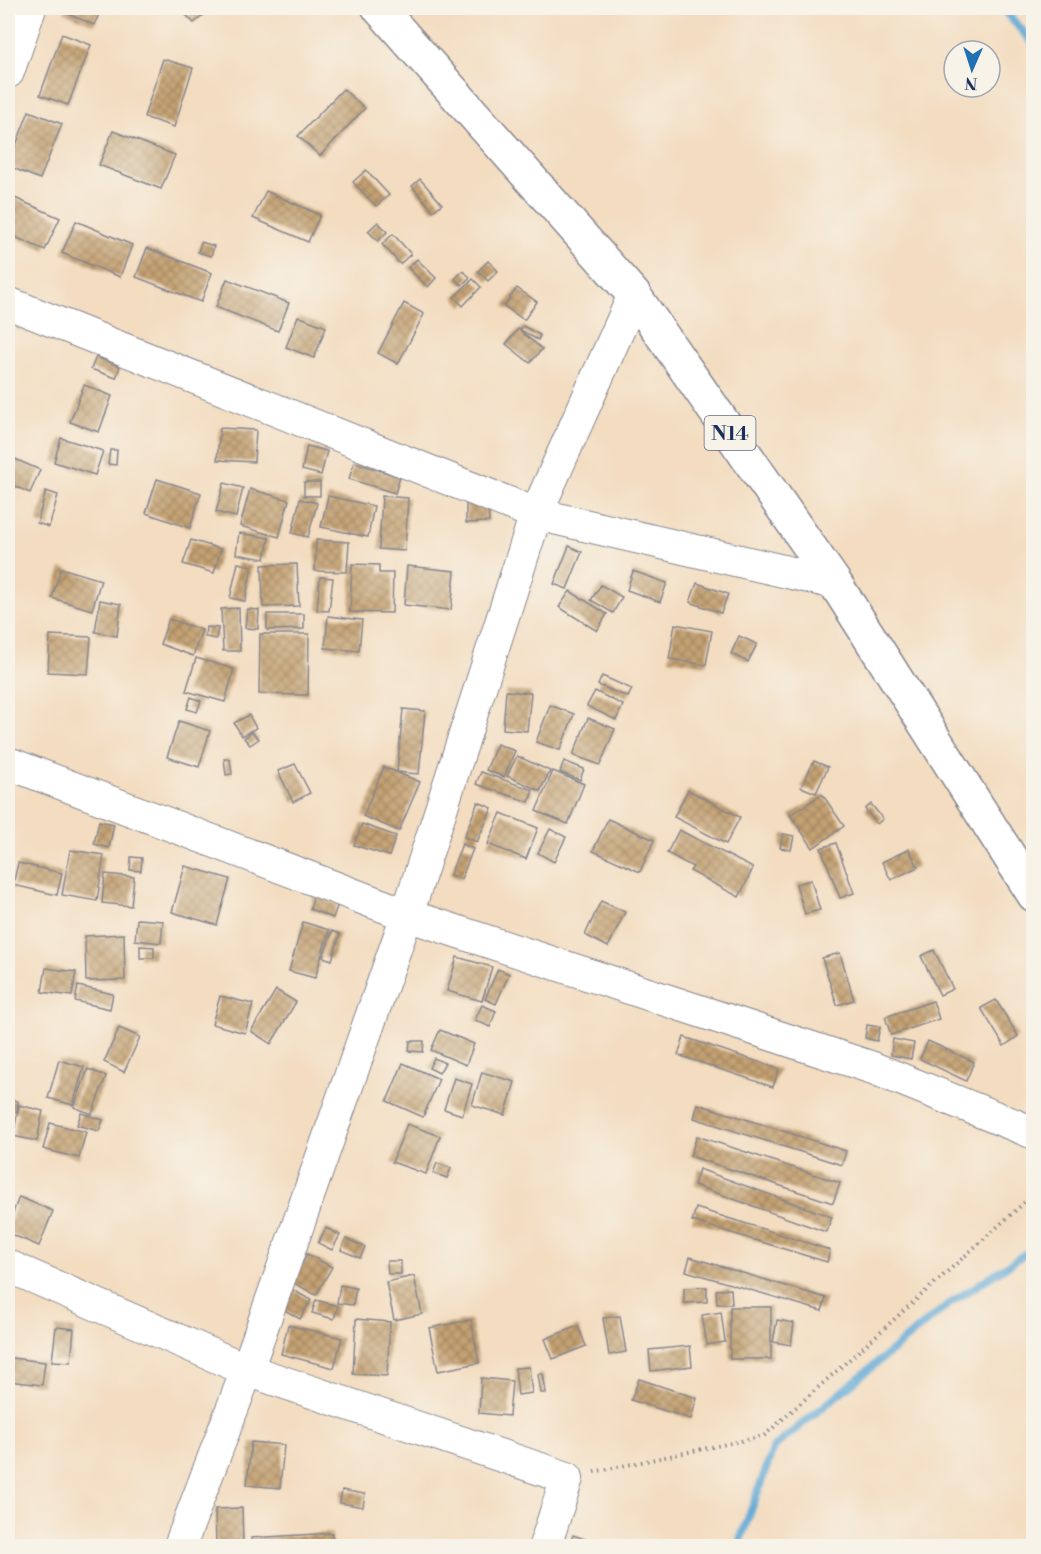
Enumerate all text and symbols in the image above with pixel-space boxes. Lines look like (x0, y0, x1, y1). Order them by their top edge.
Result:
north arrow (942, 39, 1002, 99)
text: N (964, 73, 978, 93)
road number: N14 (704, 416, 756, 450)

